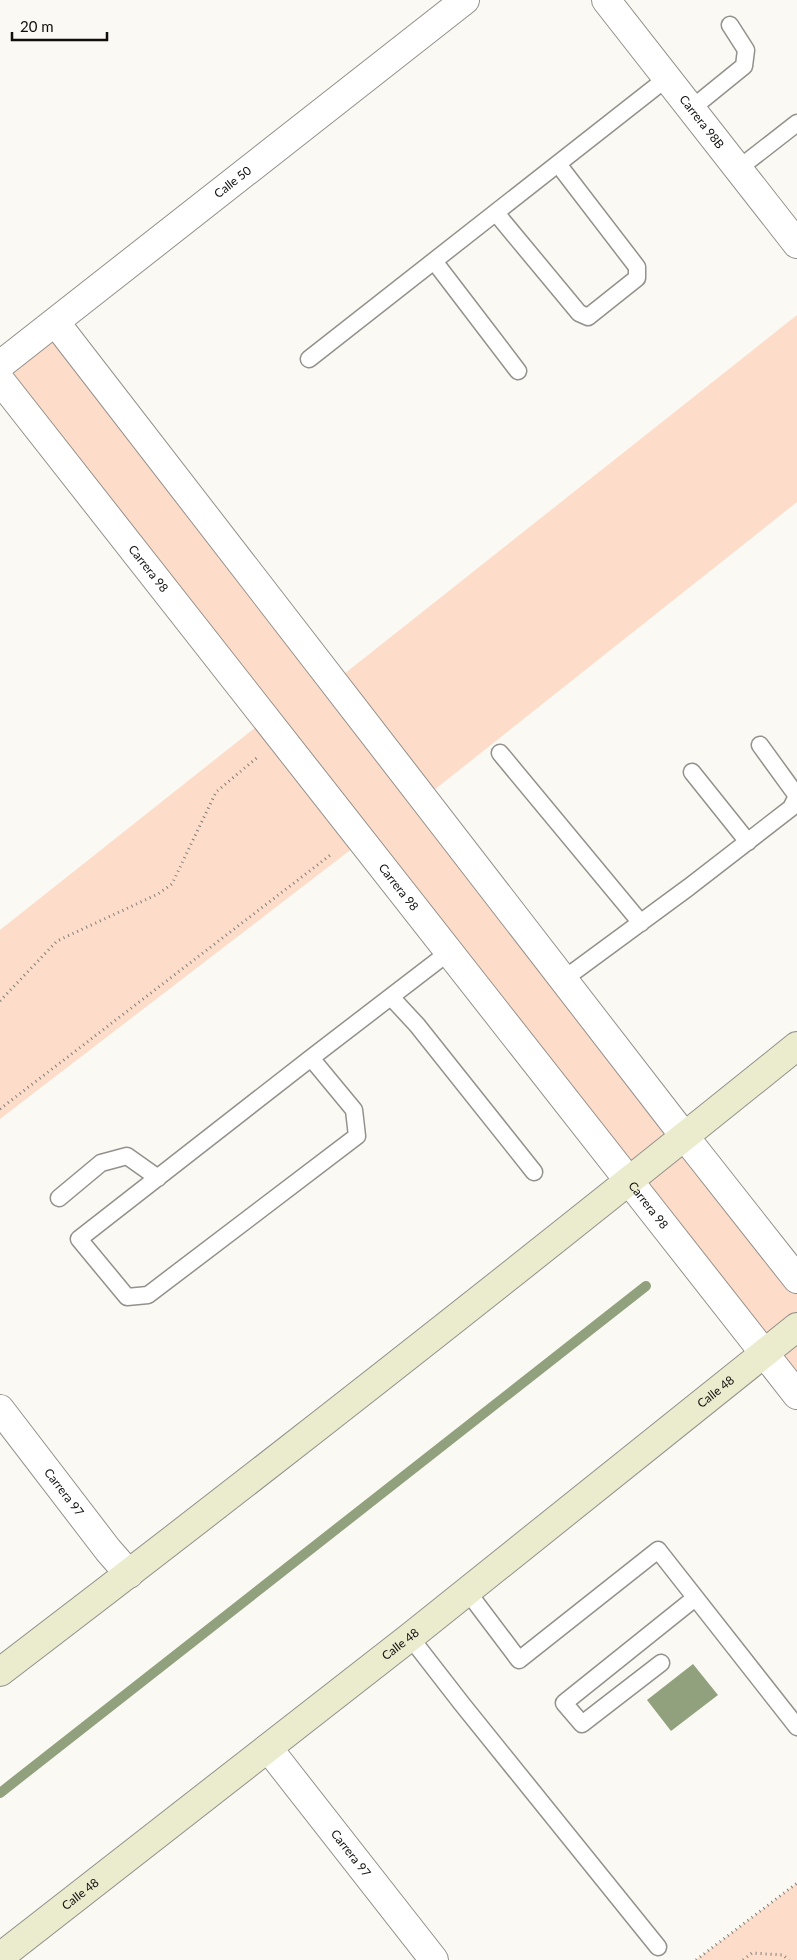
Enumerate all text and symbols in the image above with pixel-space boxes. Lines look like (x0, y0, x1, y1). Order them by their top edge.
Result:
scale bar (12, 10, 108, 42)
text: 20 m (20, 17, 54, 35)
street label: Carrera 98B (676, 92, 728, 152)
street label: Calle 50 (211, 163, 254, 201)
street label: Carrera 98 (125, 542, 172, 595)
street label: Carrera 98 (376, 860, 422, 914)
street label: Carrera 98 (625, 1178, 672, 1232)
street label: Calle 48 (694, 1372, 737, 1411)
street label: Carrera 97 (41, 1465, 87, 1519)
street label: Calle 48 (379, 1625, 422, 1663)
street label: Carrera 97 (328, 1826, 374, 1880)
street label: Calle 48 (59, 1875, 102, 1913)

